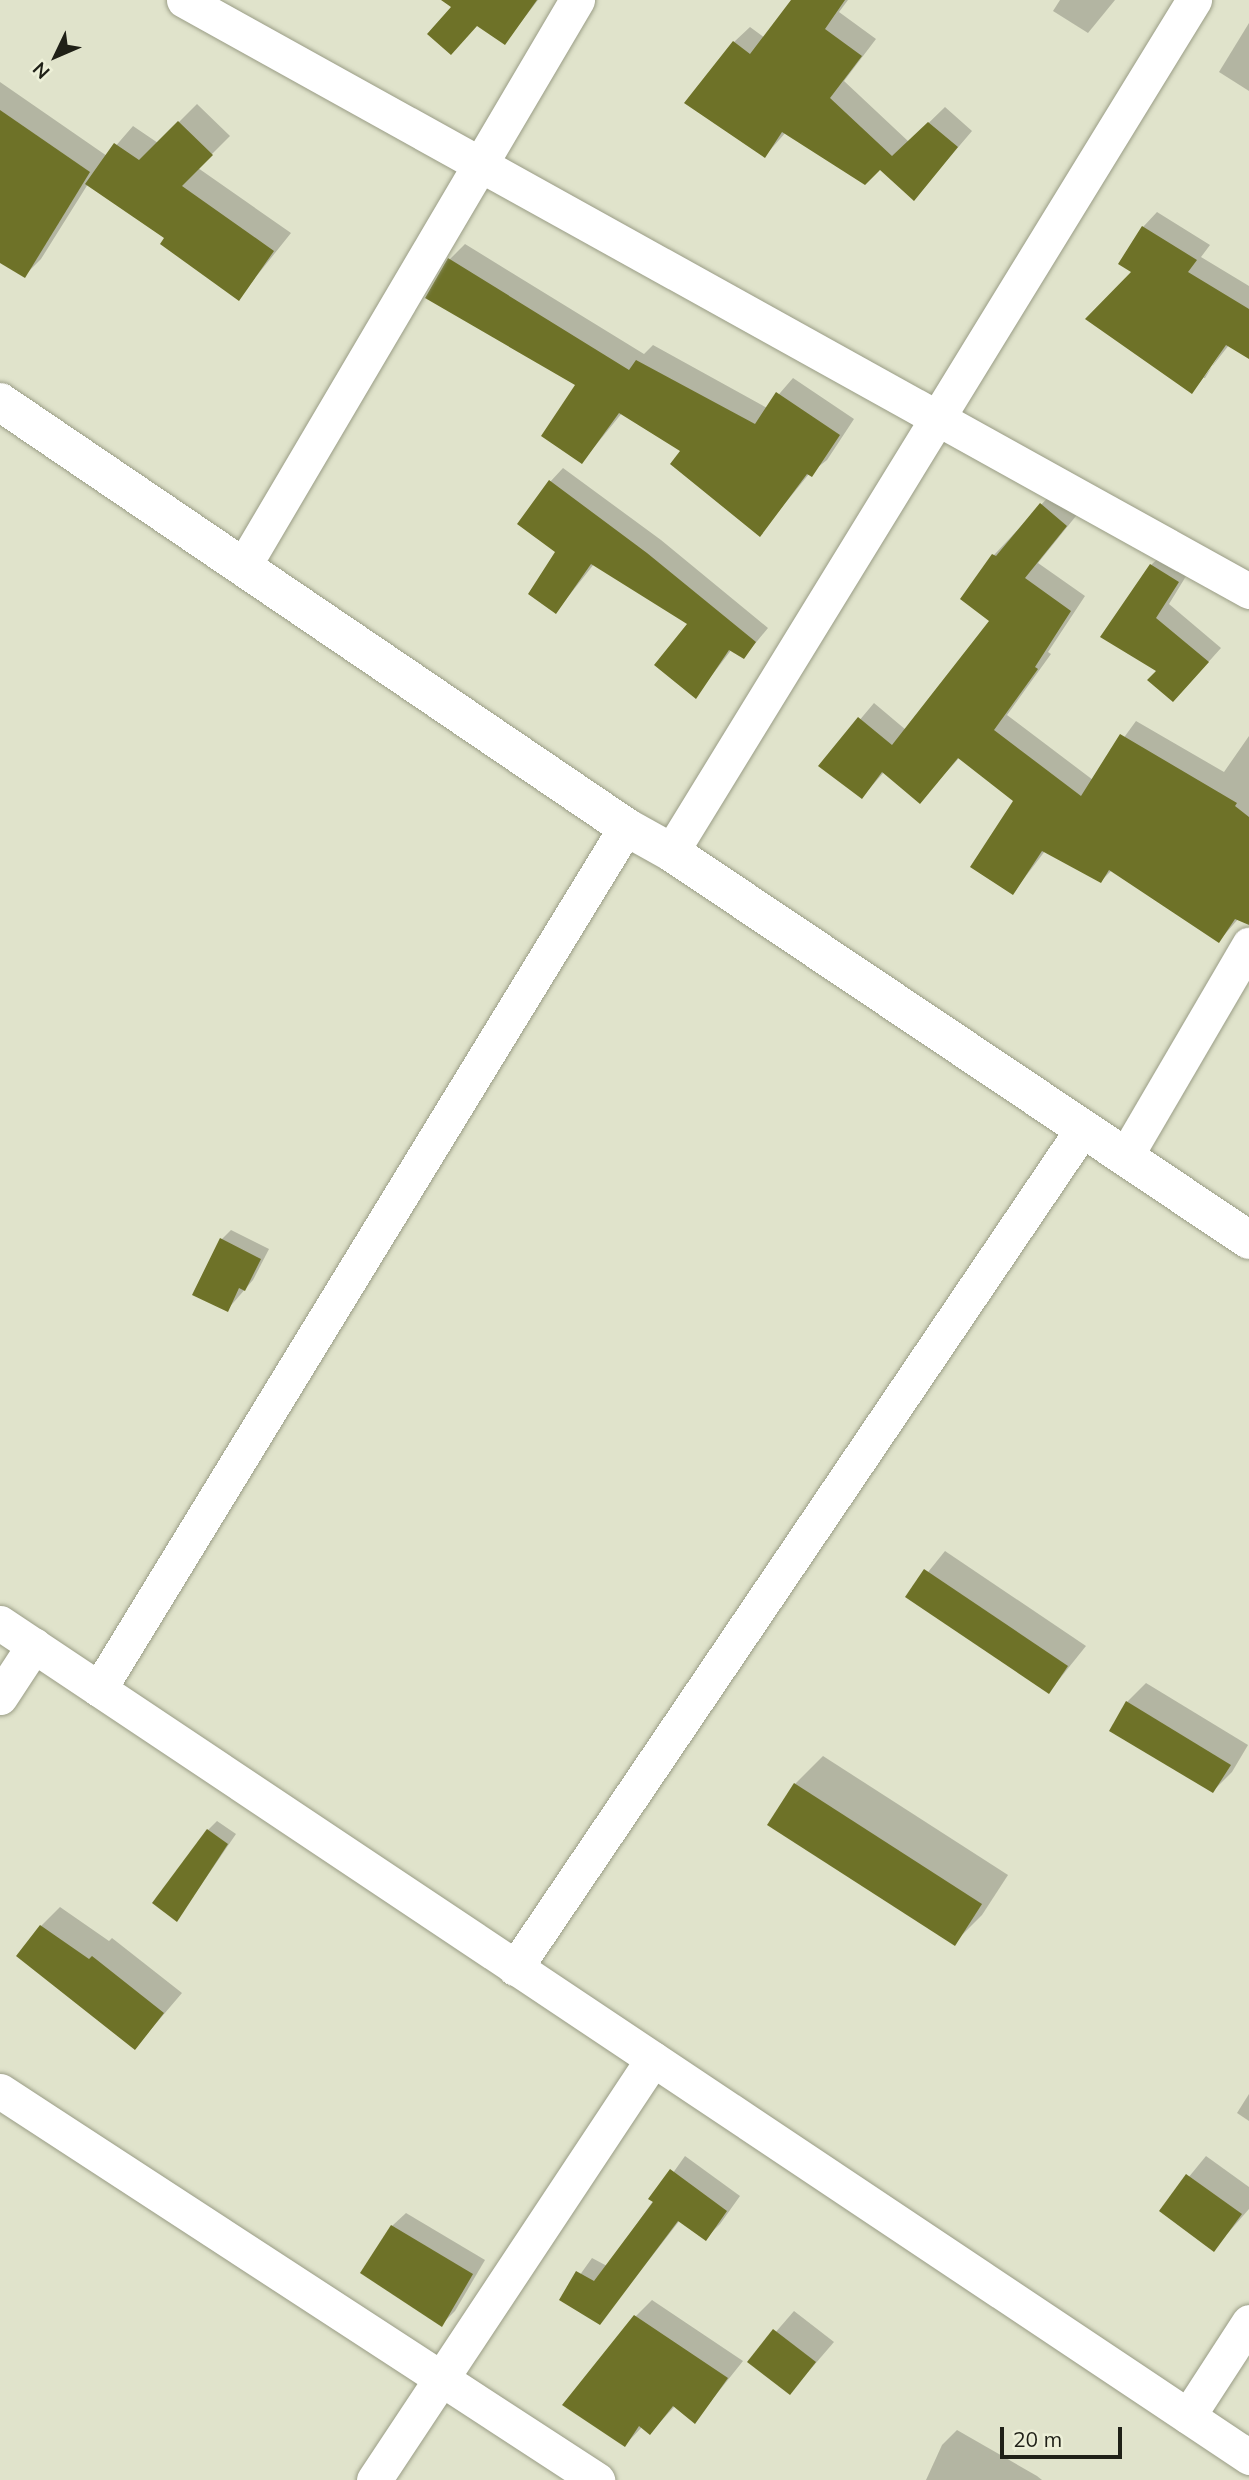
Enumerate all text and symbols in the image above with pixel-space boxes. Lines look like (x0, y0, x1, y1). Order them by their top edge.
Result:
north arrow (21, 21, 91, 91)
text: N (27, 57, 55, 84)
scale bar (1004, 2414, 1126, 2458)
text: 20 m (1013, 2426, 1062, 2452)

